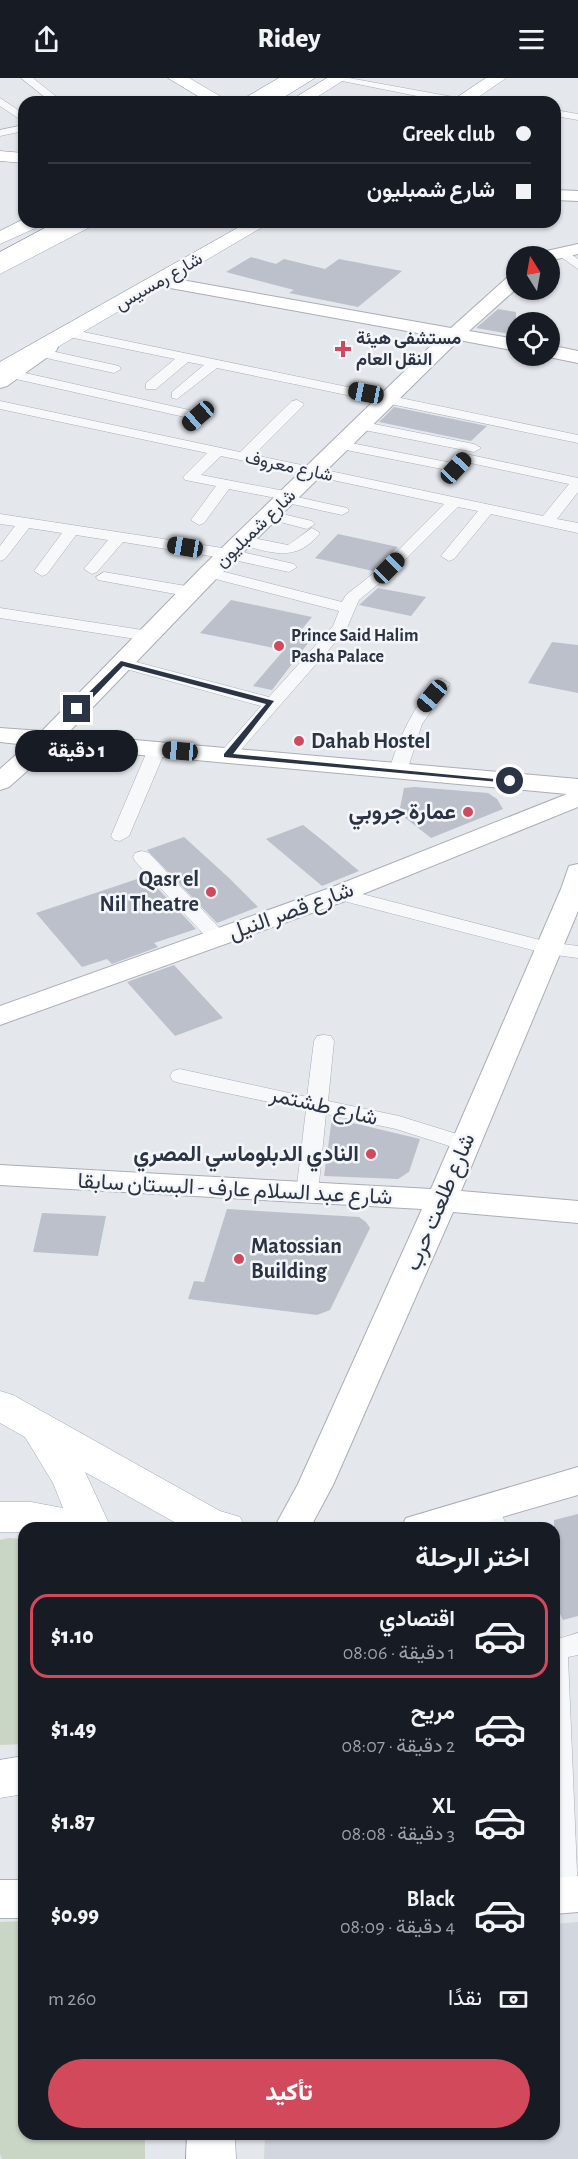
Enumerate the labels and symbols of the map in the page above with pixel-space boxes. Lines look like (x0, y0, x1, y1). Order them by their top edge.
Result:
north arrow (506, 246, 560, 300)
street label: شارع رمسيس (112, 250, 207, 316)
place label: مستشفى هيئة النقل العام (356, 330, 462, 371)
marker: مستشفى هيئة النقل العام (334, 340, 352, 358)
car (347, 381, 385, 405)
car (179, 397, 217, 435)
street label: شارع معروف (243, 449, 335, 487)
car (437, 449, 475, 487)
street label: شارع شمبليون (213, 487, 301, 573)
car (166, 535, 204, 559)
car (370, 549, 408, 587)
place label: Prince Said Halim Pasha Palace (291, 627, 419, 666)
marker: Prince Said Halim Pasha Palace (272, 639, 286, 653)
car (414, 676, 450, 716)
route end (63, 695, 90, 722)
callout: 1 دقيقة (16, 730, 138, 772)
place label: Dahab Hostel (311, 730, 431, 752)
marker: Dahab Hostel (292, 734, 306, 748)
car (161, 740, 199, 762)
route start (496, 767, 523, 794)
place label: عمارة جروبي (349, 801, 456, 830)
marker: عمارة جروبي (461, 805, 475, 819)
place label: Qasr el Nil Theatre (100, 868, 199, 915)
street label: شارع قصر النيل (226, 878, 357, 947)
marker: Qasr el Nil Theatre (204, 885, 218, 899)
street label: شارع طشتمر (266, 1083, 380, 1132)
street label: شارع طلعت حرب (401, 1130, 482, 1275)
place label: النادي الدبلوماسي المصري (133, 1143, 359, 1172)
marker: النادي الدبلوماسي المصري (364, 1147, 378, 1161)
street label: شارع عبد السلام عارف - البستان سابقا (77, 1170, 393, 1211)
place label: Matossian Building (251, 1235, 342, 1282)
marker: Matossian Building (232, 1252, 246, 1266)

